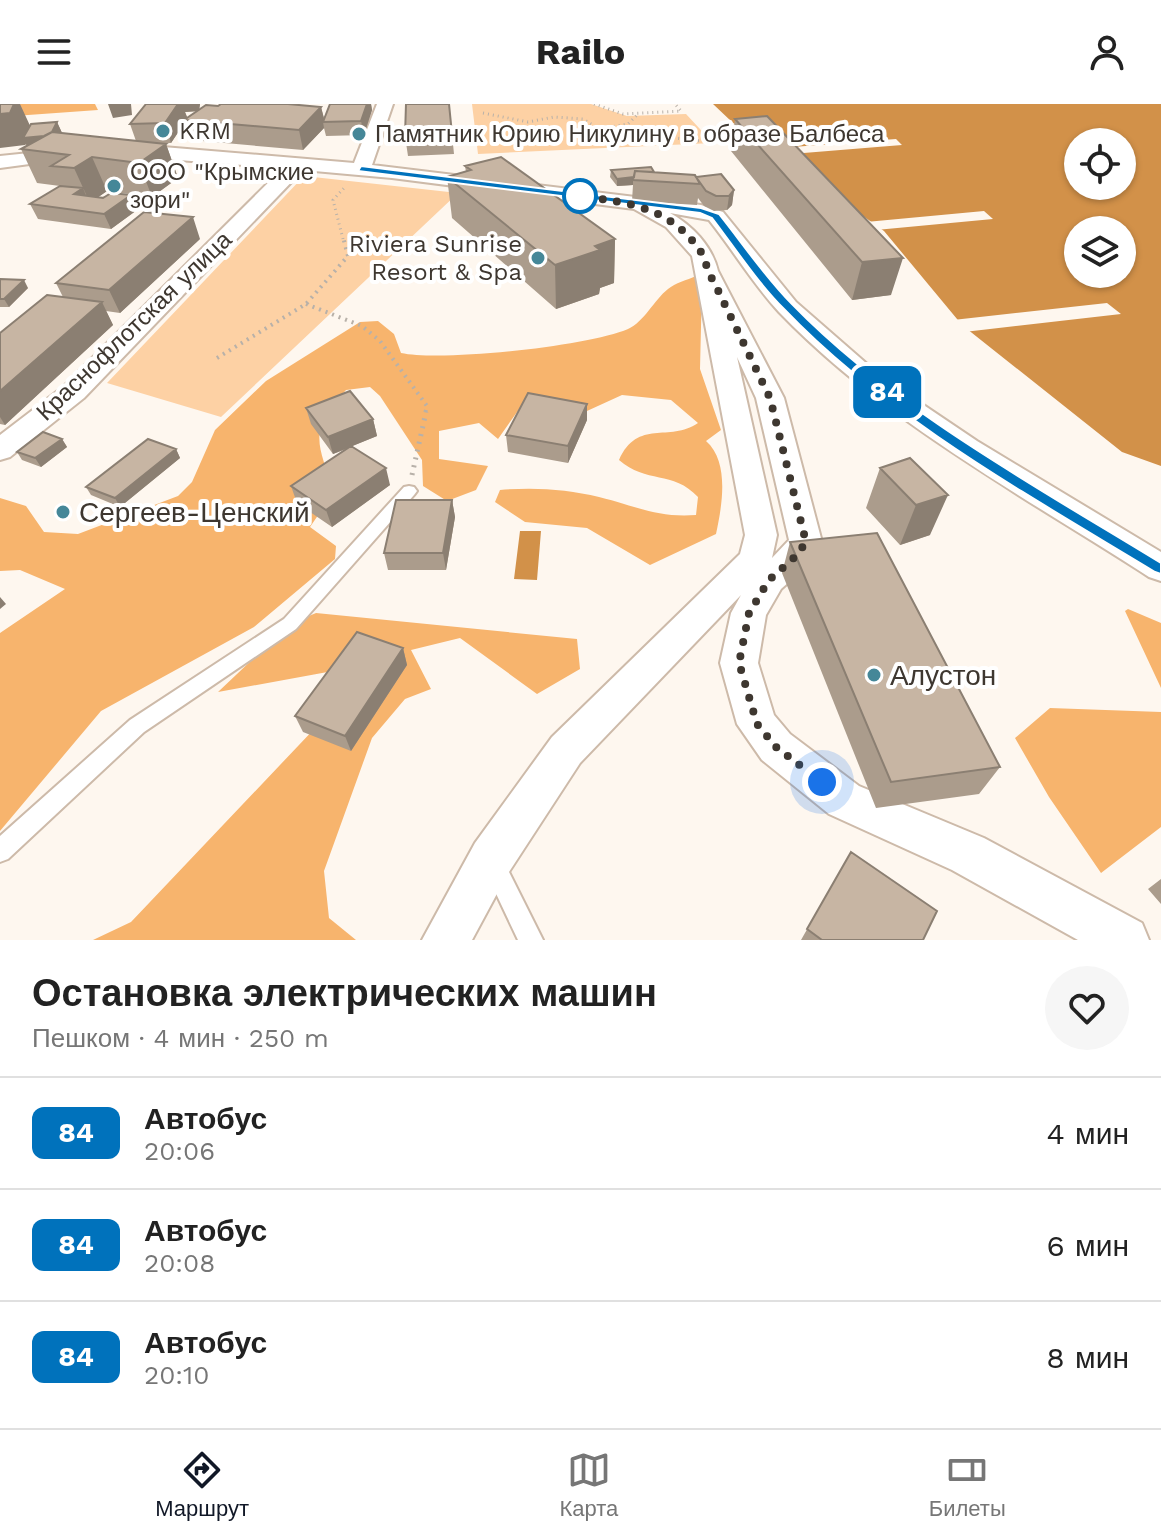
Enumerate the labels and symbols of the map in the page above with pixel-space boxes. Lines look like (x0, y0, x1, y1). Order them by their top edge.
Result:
place label: KRM (179, 117, 231, 145)
place label: Памятник Юрию Никулину в образе Балбеса (375, 120, 885, 148)
marker: KRM (154, 122, 172, 140)
marker: Памятник Юрию Никулину в образе Балбеса (350, 125, 368, 143)
place label: ООО "Крымские зори" (130, 158, 314, 214)
marker: ООО "Крымские зори" (105, 177, 123, 195)
unlabelled marker (563, 179, 597, 213)
street label: Краснофлотская улица (31, 225, 238, 426)
place label: Riviera Sunrise Resort & Spa (349, 230, 522, 286)
marker: Riviera Sunrise Resort & Spa (529, 249, 547, 267)
line badge: 84 (851, 366, 923, 418)
place label: Сергеев-Ценский (79, 496, 310, 529)
marker: Сергеев-Ценский (54, 503, 72, 521)
place label: Алустон (890, 659, 996, 692)
marker: Алустон (865, 666, 883, 684)
your location (802, 762, 842, 802)

